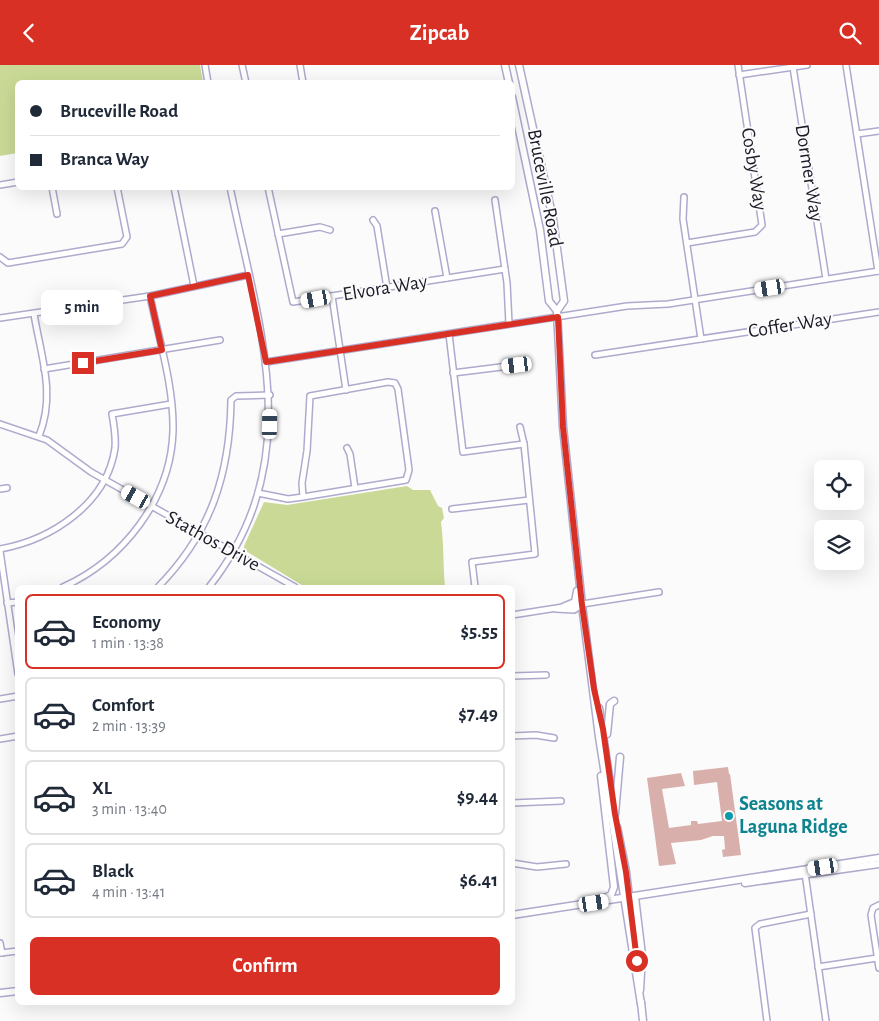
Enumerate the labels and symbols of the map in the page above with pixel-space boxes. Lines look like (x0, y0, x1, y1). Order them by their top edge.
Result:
street label: Dormer Way (791, 123, 827, 224)
street label: Cosby Way (738, 126, 770, 212)
street label: Bruceville Road (524, 127, 566, 249)
street label: Elvora Way (341, 271, 429, 305)
car (754, 278, 785, 298)
car (299, 289, 332, 309)
callout: 5 min (42, 291, 124, 325)
street label: Coffer Way (747, 308, 834, 341)
route end (72, 352, 94, 374)
car (501, 356, 532, 374)
car (262, 409, 277, 439)
car (119, 483, 152, 511)
street label: Stathos Drive (163, 507, 263, 575)
place label: Seasons at Laguna Ridge (739, 794, 848, 837)
marker: Seasons at Laguna Ridge (723, 810, 735, 822)
car (807, 857, 838, 877)
car (578, 893, 609, 913)
route start (626, 950, 648, 972)

